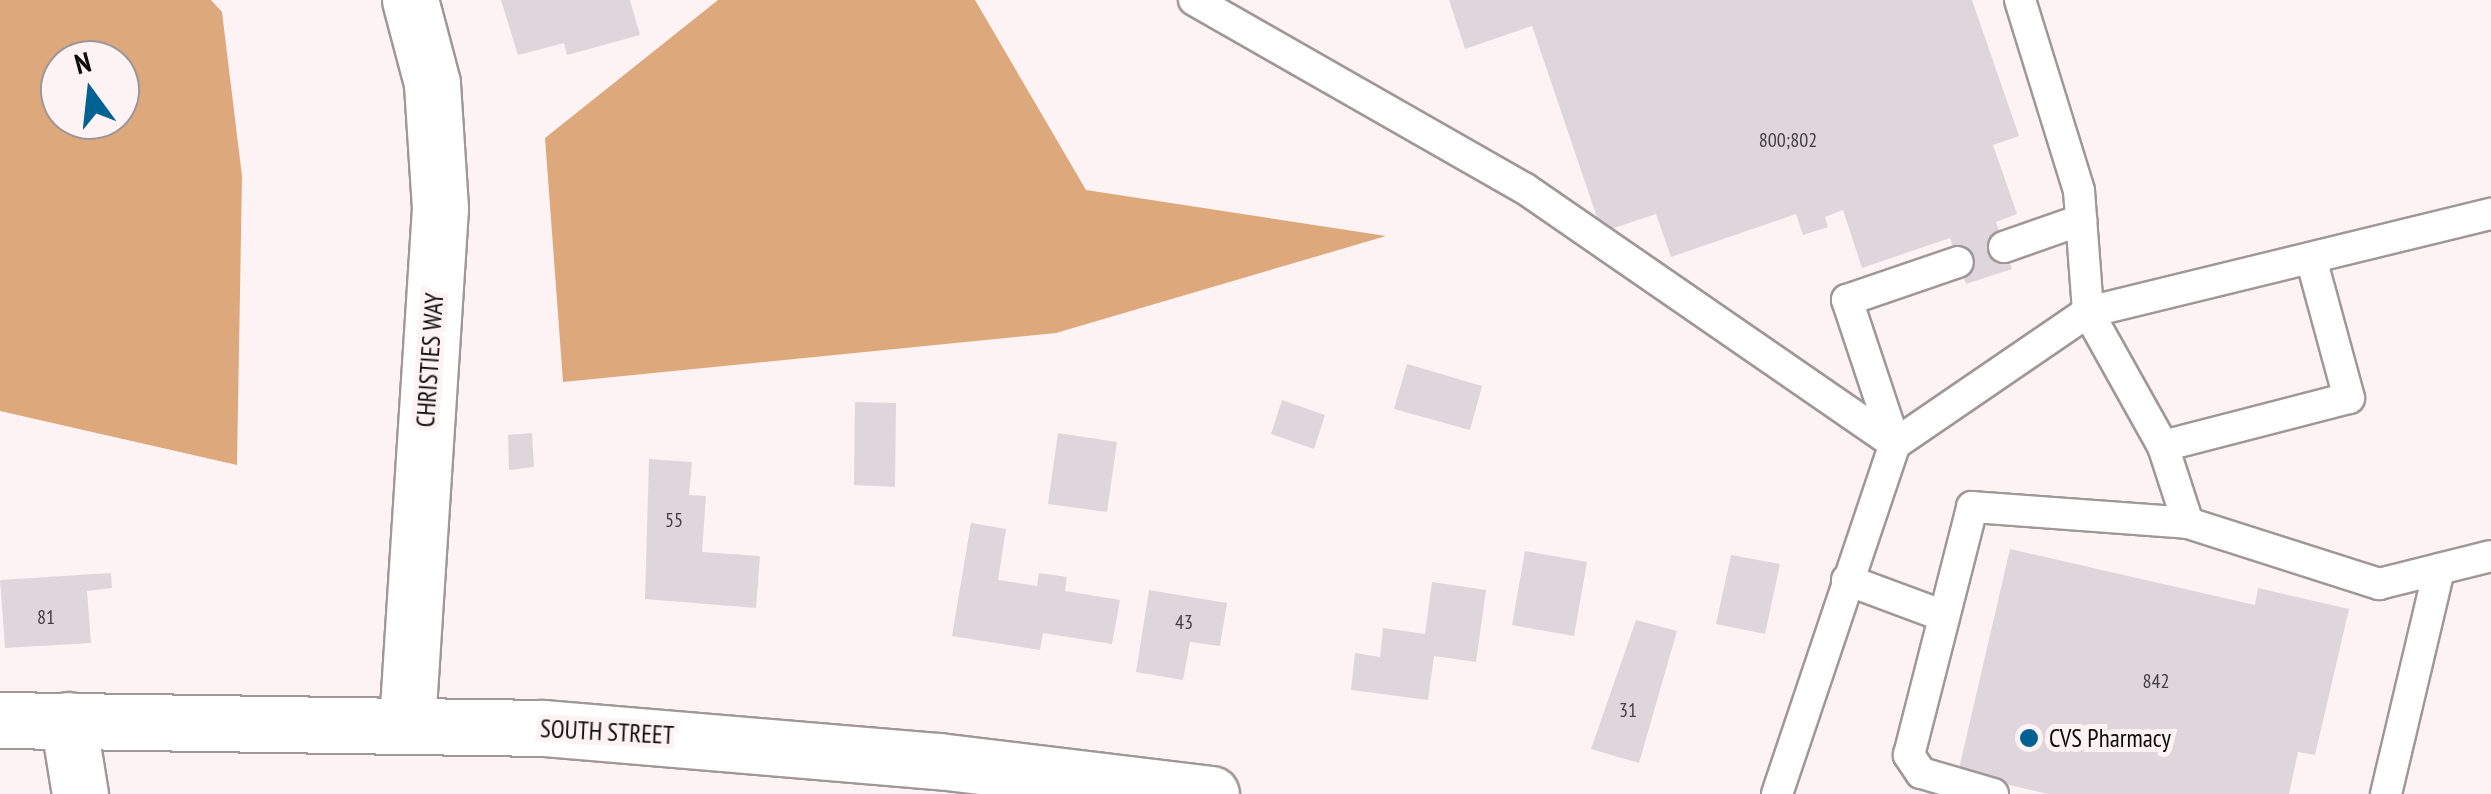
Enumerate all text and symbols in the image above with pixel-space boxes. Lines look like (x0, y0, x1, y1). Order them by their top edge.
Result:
north arrow (40, 40, 140, 140)
text: N (71, 43, 95, 82)
house number: 800;802 (1759, 128, 1817, 152)
street label: CHRISTIES WAY (410, 292, 450, 428)
house number: 55 (665, 508, 683, 532)
house number: 81 (37, 605, 55, 629)
house number: 43 (1175, 610, 1193, 634)
house number: 842 (2143, 669, 2169, 693)
house number: 31 (1619, 698, 1637, 722)
street label: SOUTH STREET (539, 714, 675, 750)
place label: CVS Pharmacy (2049, 723, 2171, 753)
marker: CVS Pharmacy (2018, 727, 2040, 749)

